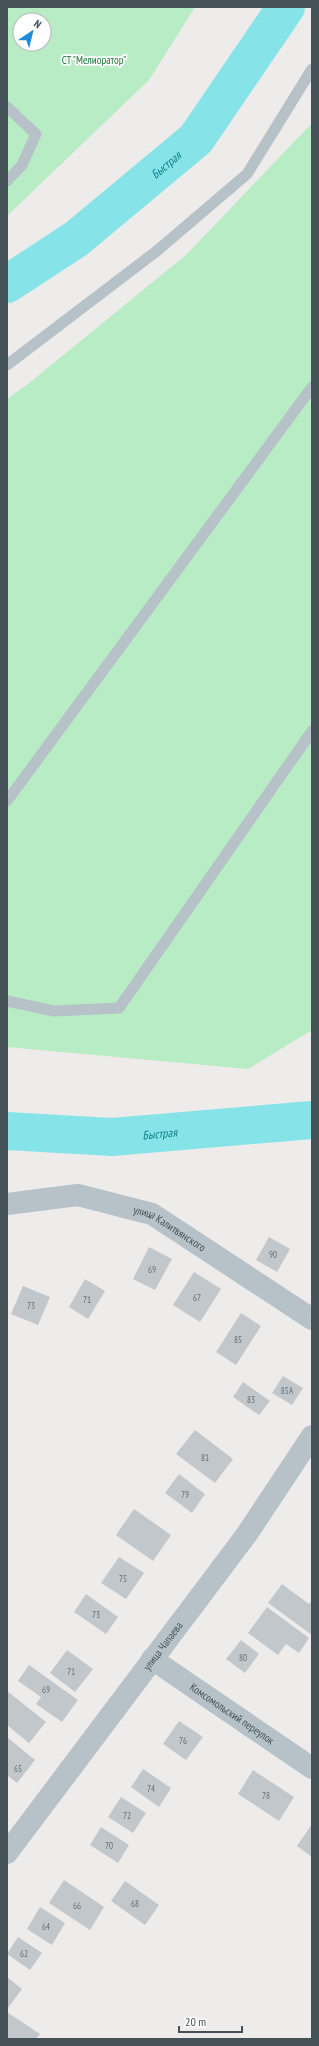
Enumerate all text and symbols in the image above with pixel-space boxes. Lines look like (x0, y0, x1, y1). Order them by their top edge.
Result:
north arrow (12, 12, 52, 52)
text: N (31, 16, 44, 31)
park label: СТ "Мелиоратор" (62, 53, 126, 67)
water label: Быстрая (148, 147, 185, 181)
water label: Быстрая (142, 1124, 179, 1142)
street label: улица Калитвянского (132, 1203, 209, 1255)
house number: 90 (269, 1249, 277, 1260)
house number: 69 (148, 1264, 156, 1275)
house number: 67 (193, 1292, 201, 1303)
house number: 71 (83, 1294, 91, 1305)
house number: 73 (27, 1300, 35, 1311)
house number: 85 (234, 1334, 242, 1345)
house number: 85А (281, 1385, 294, 1396)
house number: 83 (247, 1394, 255, 1405)
house number: 81 (201, 1452, 209, 1463)
house number: 79 (181, 1489, 189, 1500)
house number: 75 (119, 1573, 127, 1584)
house number: 73 (92, 1609, 100, 1620)
street label: улица Чапаева (140, 1619, 186, 1673)
house number: 80 (239, 1652, 247, 1663)
house number: 71 (67, 1666, 75, 1677)
street label: Комсомольский переулок (187, 1680, 278, 1748)
house number: 69 (42, 1684, 50, 1695)
house number: 76 (179, 1735, 187, 1746)
house number: 65 (14, 1763, 22, 1774)
house number: 74 (147, 1783, 155, 1794)
house number: 78 (262, 1790, 270, 1801)
house number: 72 (123, 1810, 131, 1821)
house number: 70 (105, 1840, 113, 1851)
house number: 68 (131, 1898, 139, 1909)
house number: 66 (73, 1900, 81, 1911)
house number: 64 (42, 1921, 50, 1932)
house number: 62 (20, 1948, 28, 1959)
scale bar (179, 2008, 242, 2034)
text: 20 m (185, 2014, 206, 2029)

